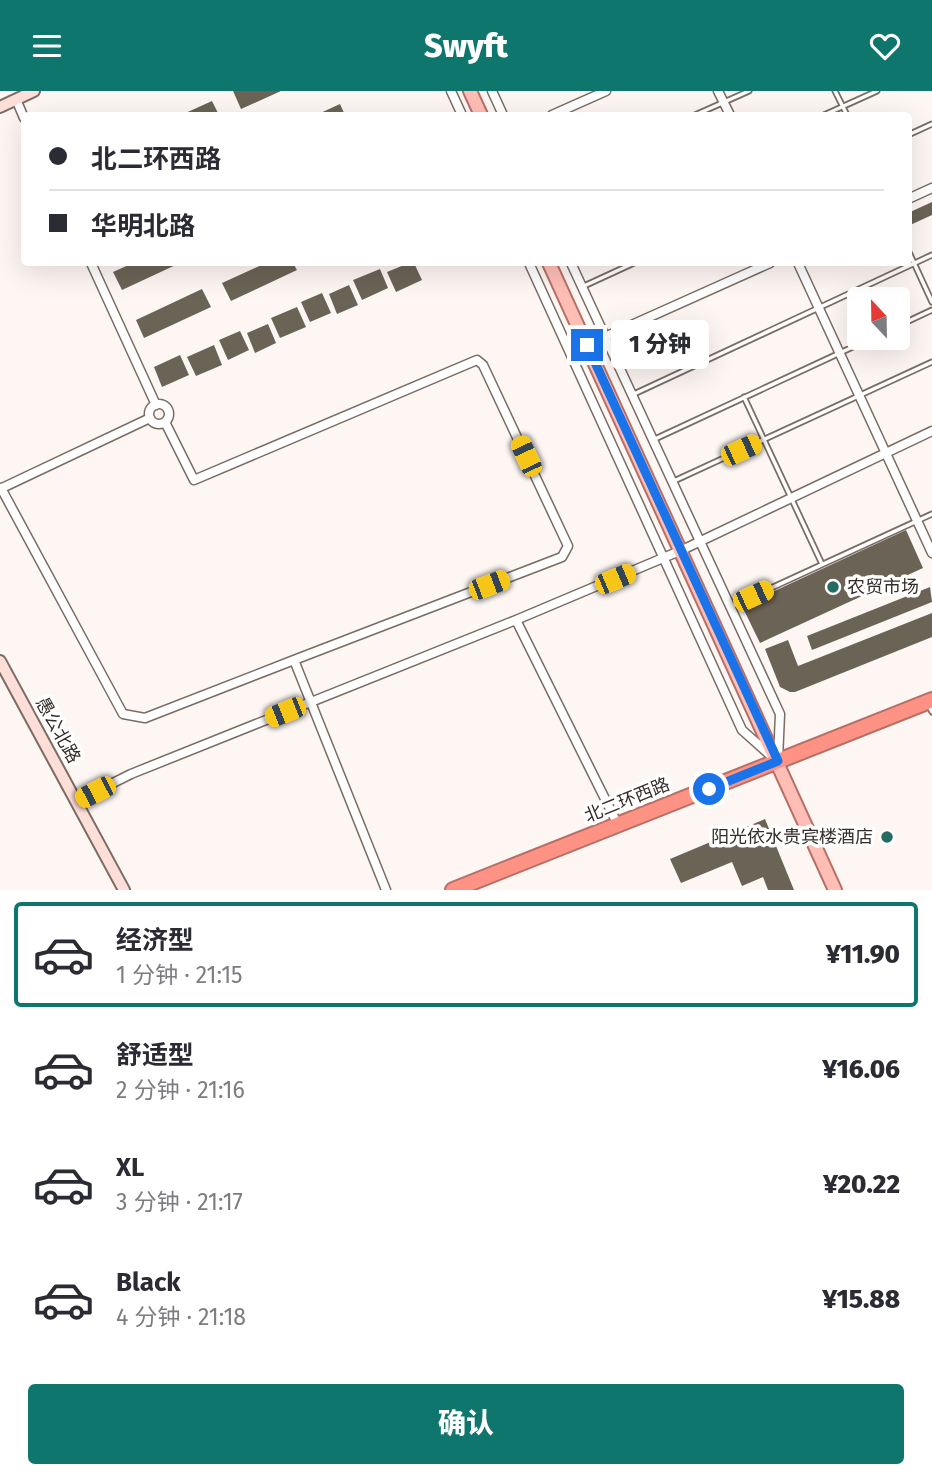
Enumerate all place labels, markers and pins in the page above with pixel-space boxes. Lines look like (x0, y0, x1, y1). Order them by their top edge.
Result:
place label: 农贸市场 (847, 576, 919, 598)
marker: 农贸市场 (825, 579, 841, 595)
place label: 阳光依水贵宾楼酒店 (711, 826, 873, 848)
marker: 阳光依水贵宾楼酒店 (879, 829, 895, 845)

